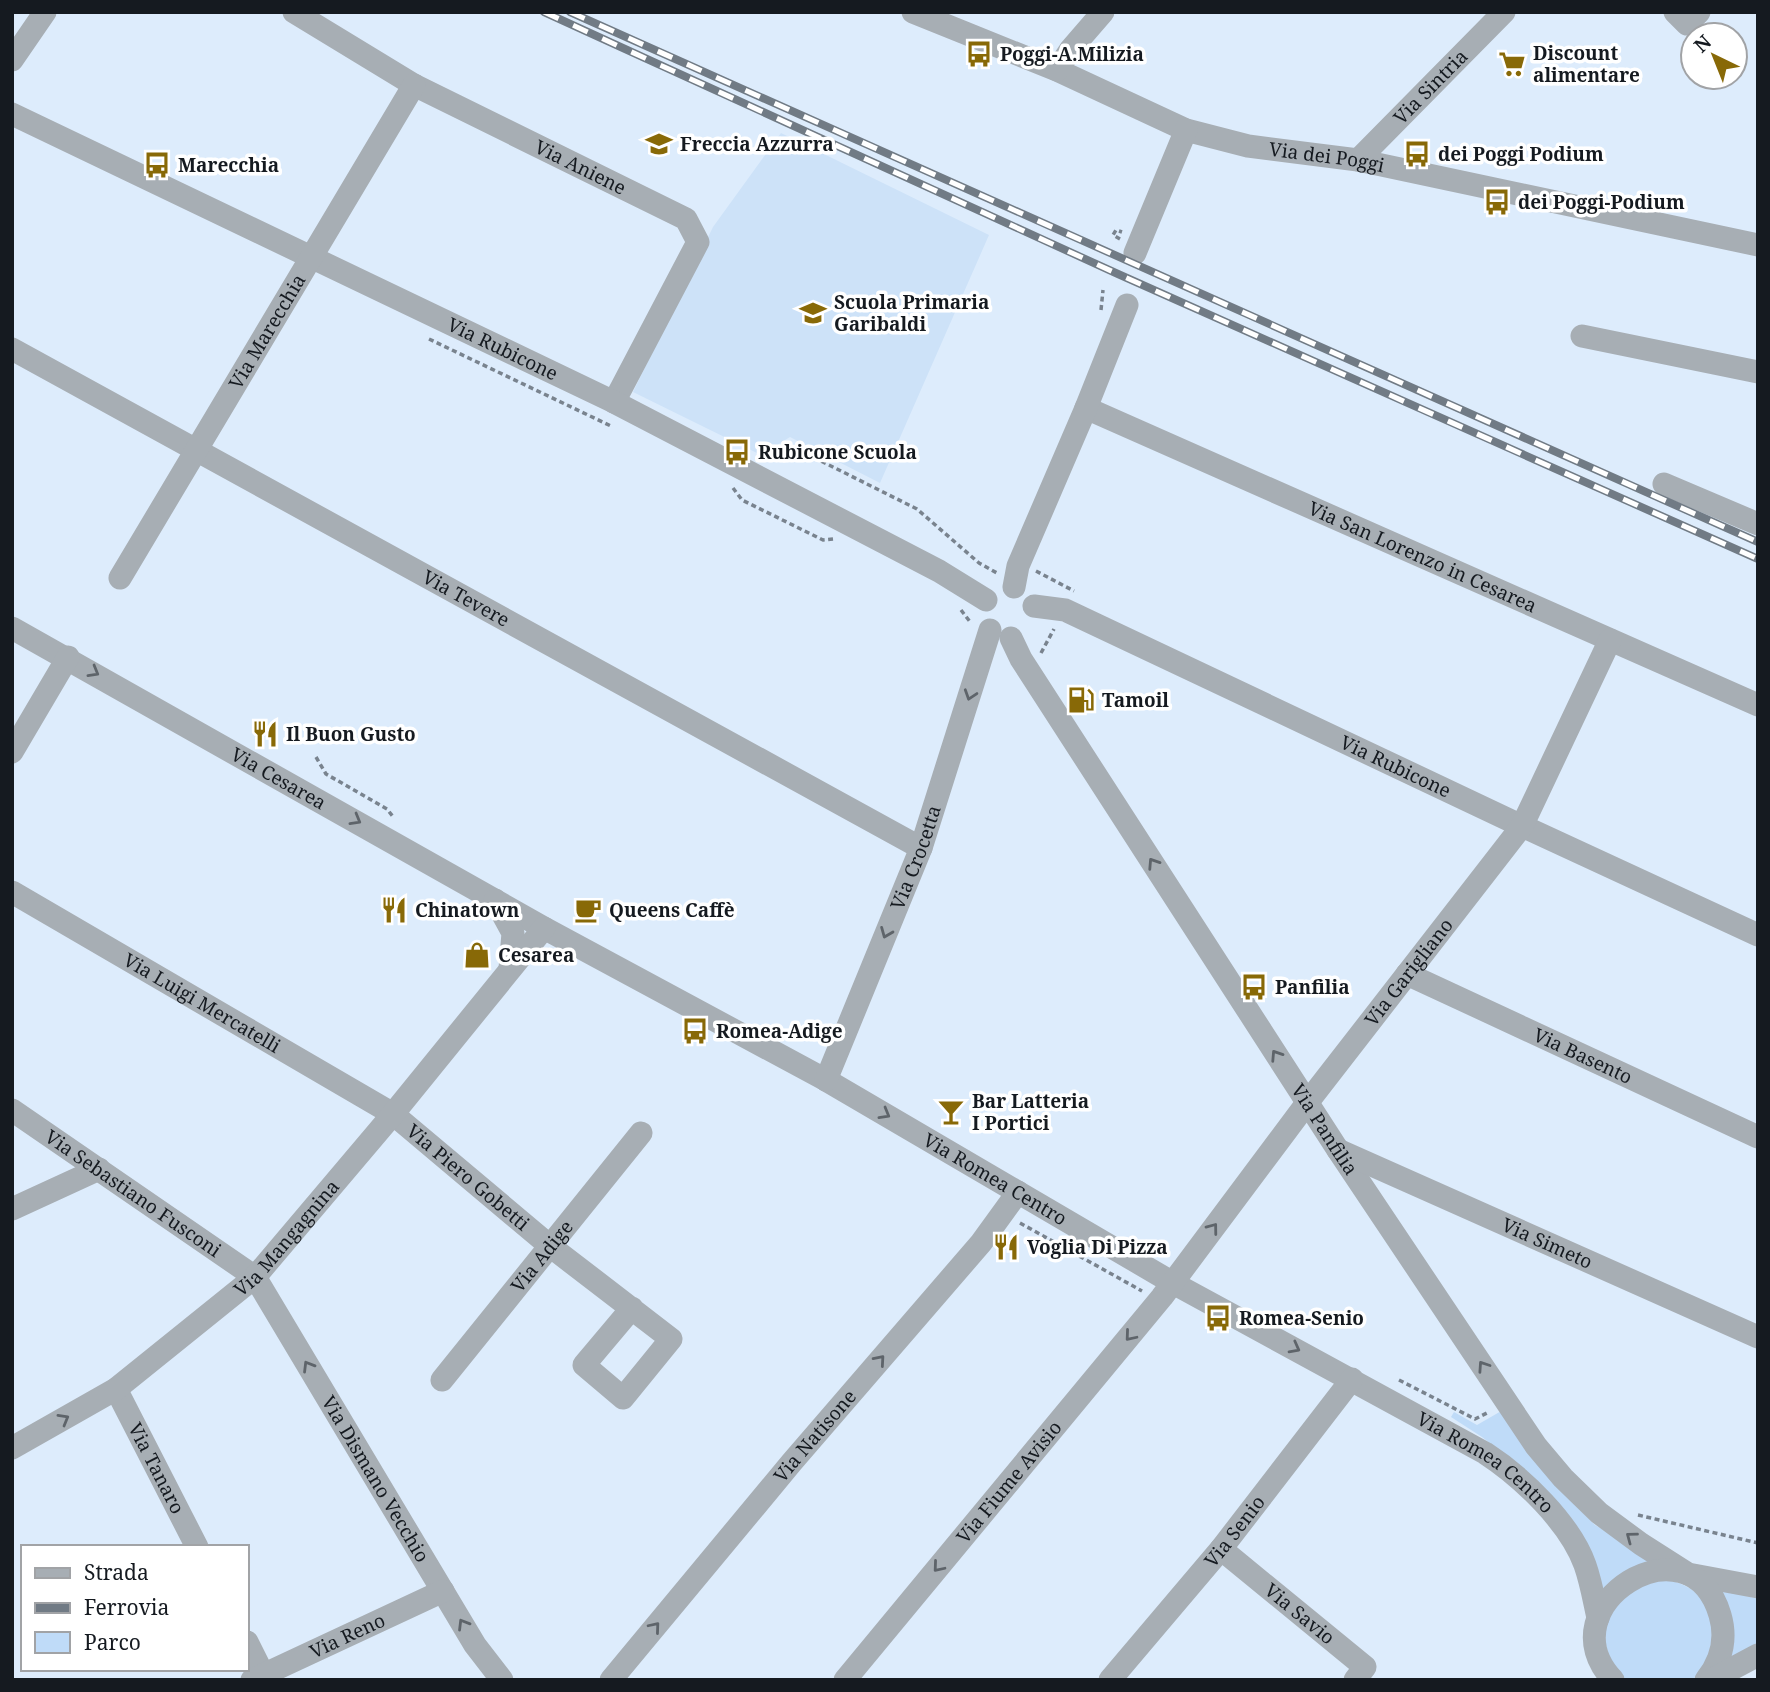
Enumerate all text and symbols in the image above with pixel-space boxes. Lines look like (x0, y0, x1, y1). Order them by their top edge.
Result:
north arrow (1679, 21, 1749, 91)
text: N (1688, 29, 1717, 58)
bus stop icon: Poggi-A.Milizia (964, 39, 994, 69)
place label: Discount alimentare (1533, 40, 1640, 88)
place label: Poggi-A.Milizia (1000, 41, 1144, 67)
street label: Via Sintria (1387, 43, 1473, 130)
supermarket icon: Discount alimentare (1497, 49, 1527, 79)
school or university icon: Freccia Azzurra (644, 129, 674, 159)
place label: Freccia Azzurra (680, 131, 834, 157)
street label: Via Aniene (530, 133, 631, 201)
street label: Via dei Poggi (1267, 136, 1387, 178)
bus stop icon: dei Poggi Podium (1402, 139, 1432, 169)
place label: dei Poggi Podium (1438, 141, 1604, 167)
bus stop icon: Marecchia (142, 150, 172, 180)
place label: Marecchia (178, 152, 279, 178)
bus stop icon: dei Poggi-Podium (1482, 187, 1512, 217)
place label: dei Poggi-Podium (1518, 189, 1685, 215)
street label: Via Marecchia (223, 269, 311, 394)
place label: Scuola Primaria Garibaldi (834, 289, 989, 337)
school or university icon: Scuola Primaria Garibaldi (798, 298, 828, 328)
street label: Via Rubicone (443, 311, 562, 386)
bus stop icon: Rubicone Scuola (722, 437, 752, 467)
place label: Rubicone Scuola (758, 439, 917, 465)
street label: Via San Lorenzo in Cesarea (1304, 495, 1541, 619)
street label: Via Tevere (418, 564, 514, 633)
one-way arrow (86, 664, 99, 677)
fuel station icon: Tamoil (1066, 685, 1096, 715)
place label: Tamoil (1102, 687, 1169, 713)
one-way arrow (963, 689, 978, 701)
restaurant icon: Il Buon Gusto (250, 719, 280, 749)
place label: Il Buon Gusto (286, 721, 416, 747)
street label: Via Rubicone (1336, 729, 1455, 804)
street label: Via Cesarea (226, 741, 331, 816)
street label: Via Crocetta (884, 802, 947, 914)
one-way arrow (348, 812, 361, 825)
one-way arrow (1148, 858, 1161, 871)
restaurant icon: Chinatown (379, 895, 409, 925)
cafe icon: Queens Caffè (573, 895, 603, 925)
place label: Chinatown (415, 897, 520, 923)
place label: Queens Caffè (609, 897, 735, 923)
street label: Via Garigliano (1358, 913, 1459, 1032)
one-way arrow (881, 926, 895, 938)
shop icon: Cesarea (462, 940, 492, 970)
place label: Cesarea (498, 942, 574, 968)
street label: Via Luigi Mercatelli (119, 947, 285, 1059)
bus stop icon: Panfilia (1239, 972, 1269, 1002)
place label: Panfilia (1275, 974, 1350, 1000)
bus stop icon: Romea-Adige (680, 1016, 710, 1046)
place label: Romea-Adige (716, 1018, 843, 1044)
street label: Via Basento (1529, 1022, 1637, 1090)
one-way arrow (1271, 1049, 1284, 1062)
street label: Via Panfilia (1285, 1078, 1364, 1180)
place label: Bar Latteria I Portici (972, 1088, 1089, 1136)
bar icon: Bar Latteria I Portici (936, 1097, 966, 1127)
one-way arrow (878, 1106, 890, 1119)
street label: Via Piero Gobetti (401, 1118, 535, 1236)
street label: Via Sebastiano Fusconi (40, 1124, 226, 1263)
street label: Via Romea Centro (918, 1127, 1072, 1231)
street label: Via Mangagnina (228, 1174, 345, 1302)
street label: Via Simeto (1498, 1212, 1597, 1275)
street label: Via Adige (505, 1215, 579, 1298)
one-way arrow (1205, 1223, 1218, 1235)
restaurant icon: Voglia Di Pizza (991, 1232, 1021, 1262)
place label: Voglia Di Pizza (1027, 1234, 1168, 1260)
bus stop icon: Romea-Senio (1203, 1303, 1233, 1333)
place label: Romea-Senio (1239, 1305, 1364, 1331)
one-way arrow (1126, 1327, 1138, 1340)
one-way arrow (1288, 1340, 1301, 1354)
one-way arrow (872, 1355, 884, 1368)
one-way arrow (304, 1360, 317, 1373)
one-way arrow (1479, 1361, 1492, 1374)
street label: Via Natisone (768, 1384, 862, 1488)
street label: Via Dismano Vecchio (316, 1391, 435, 1567)
street label: Via Romea Centro (1412, 1405, 1560, 1519)
one-way arrow (57, 1414, 70, 1427)
street label: Via Fiume Avisio (950, 1415, 1067, 1549)
street label: Via Tanaro (122, 1418, 191, 1518)
street label: Via Senio (1198, 1490, 1271, 1573)
one-way arrow (1626, 1533, 1639, 1545)
legend (21, 1545, 248, 1671)
text: Strada (84, 1558, 149, 1586)
one-way arrow (934, 1559, 946, 1572)
street label: Via Savio (1259, 1577, 1341, 1650)
text: Ferrovia (84, 1593, 169, 1621)
street label: Via Reno (305, 1607, 389, 1664)
one-way arrow (458, 1618, 471, 1631)
one-way arrow (647, 1623, 659, 1636)
text: Parco (84, 1628, 141, 1656)

